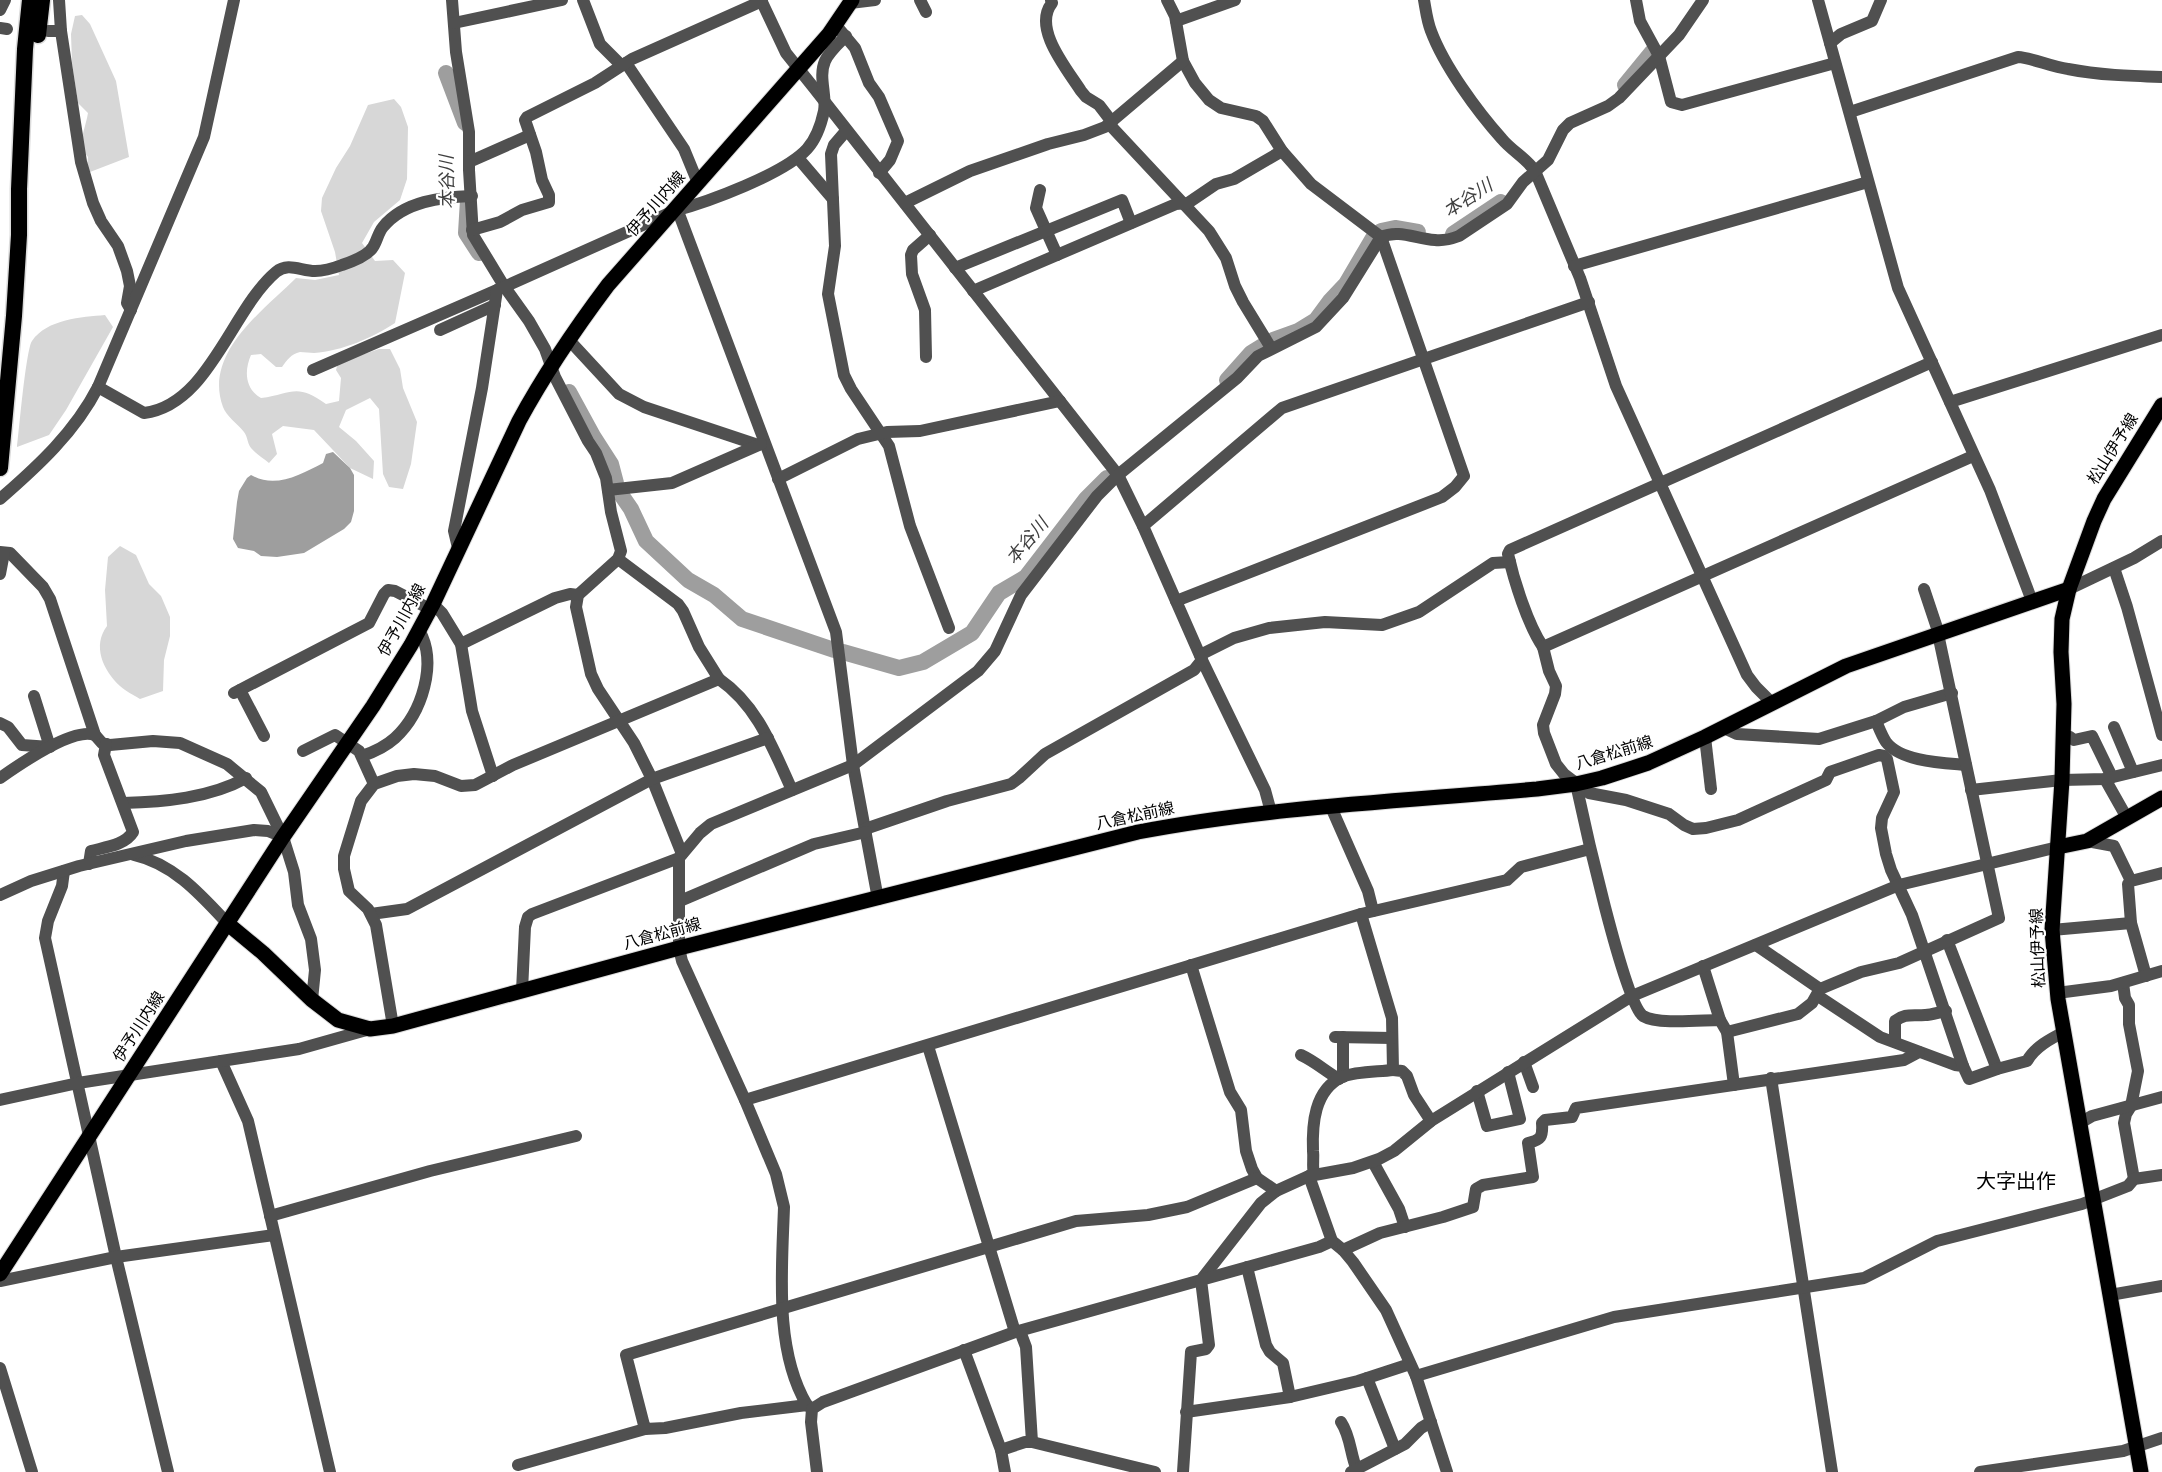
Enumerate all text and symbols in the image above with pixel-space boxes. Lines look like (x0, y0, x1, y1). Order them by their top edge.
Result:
water label: 本谷川 (435, 153, 458, 209)
street label: 伊予川内線 (622, 167, 690, 241)
water label: 本谷川 (1439, 173, 1498, 222)
street label: 松山伊予線 (2083, 410, 2143, 488)
water label: 本谷川 (1001, 512, 1054, 569)
street label: 伊予川内線 (374, 580, 430, 660)
street label: 八倉松前線 (1573, 732, 1655, 774)
street label: 八倉松前線 (1094, 798, 1176, 834)
street label: 松山伊予線 (2027, 908, 2049, 988)
street label: 八倉松前線 (621, 914, 703, 954)
street label: 伊予川内線 (109, 988, 169, 1066)
district label: 大字出作 (1976, 1170, 2056, 1194)

